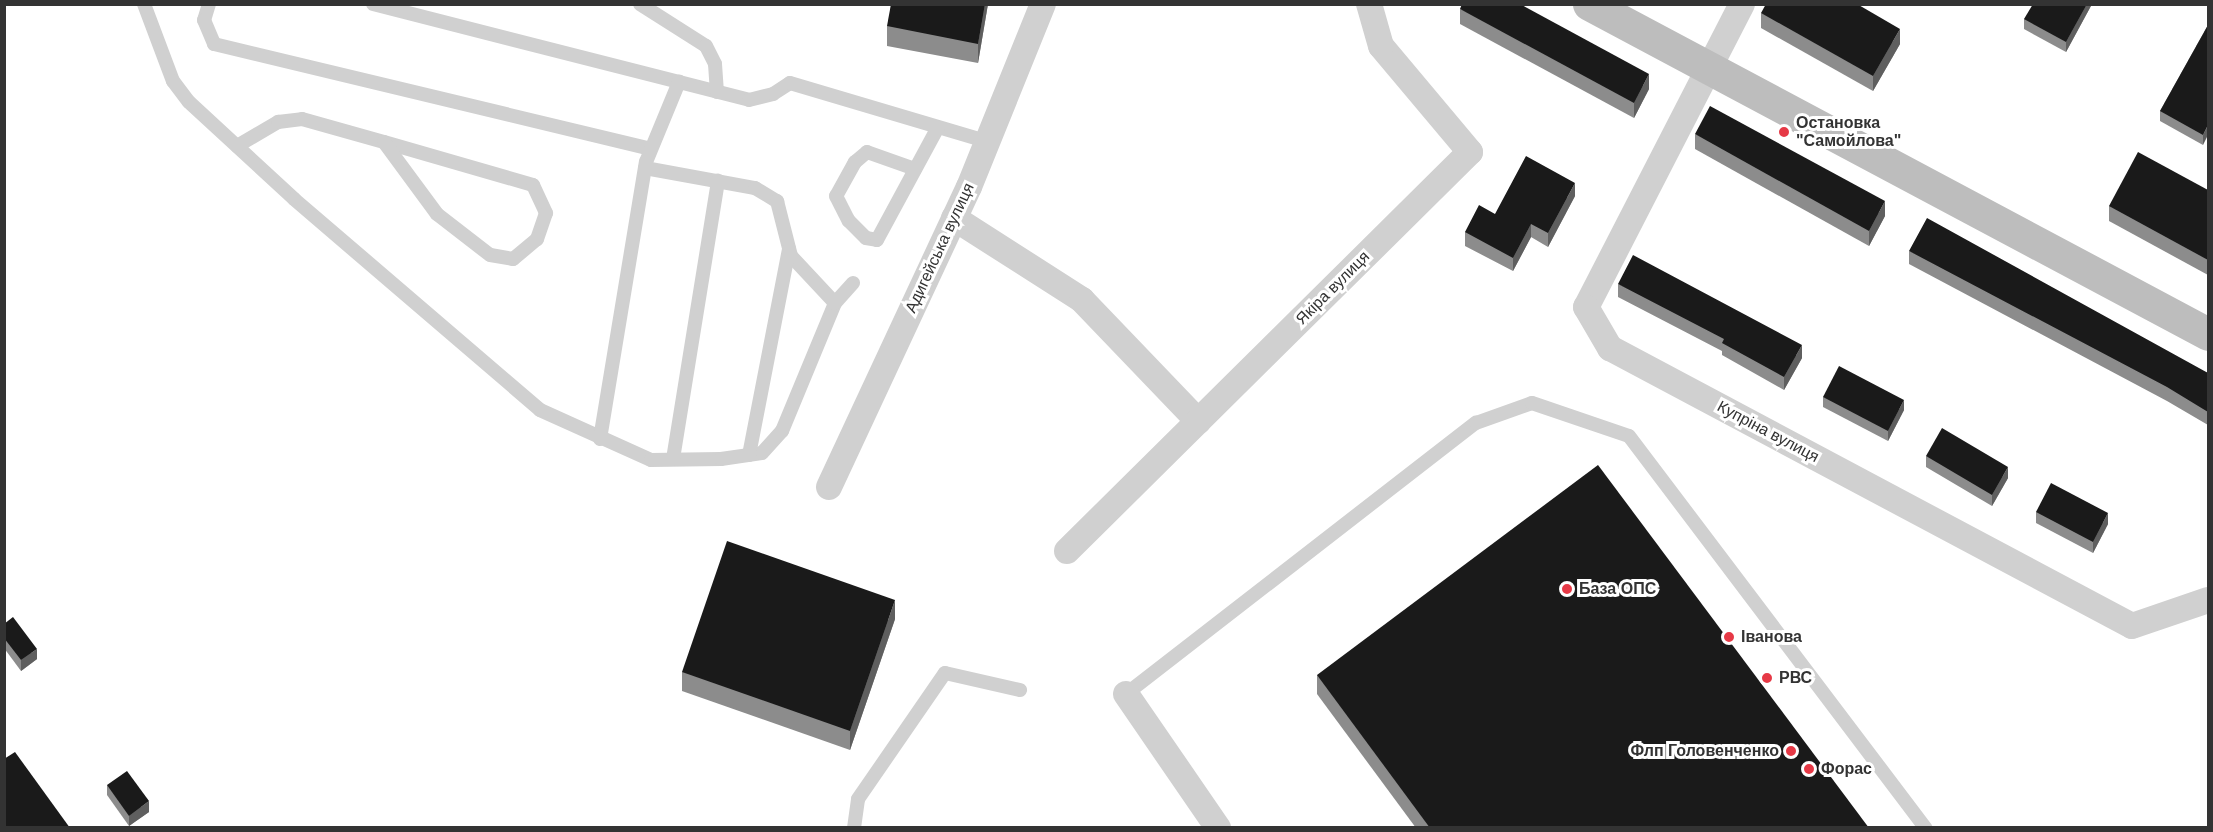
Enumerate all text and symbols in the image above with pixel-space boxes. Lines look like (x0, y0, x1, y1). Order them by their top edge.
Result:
place label: Остановка "Самойлова" (1796, 113, 1901, 151)
marker: Остановка "Самойлова" (1777, 125, 1791, 139)
street label: Адигейська вулиця (901, 180, 979, 316)
street label: Якіра вулиця (1292, 247, 1374, 329)
street label: Купріна вулиця (1714, 397, 1822, 467)
place label: База ОПС (1579, 579, 1656, 599)
marker: База ОПС (1560, 582, 1574, 596)
place label: Іванова (1741, 627, 1802, 647)
marker: Іванова (1722, 630, 1736, 644)
place label: РВС (1779, 668, 1812, 688)
marker: РВС (1760, 671, 1774, 685)
place label: Флп Головенченко (1630, 741, 1779, 761)
marker: Флп Головенченко (1784, 744, 1798, 758)
place label: Форас (1821, 759, 1872, 779)
marker: Форас (1802, 762, 1816, 776)

